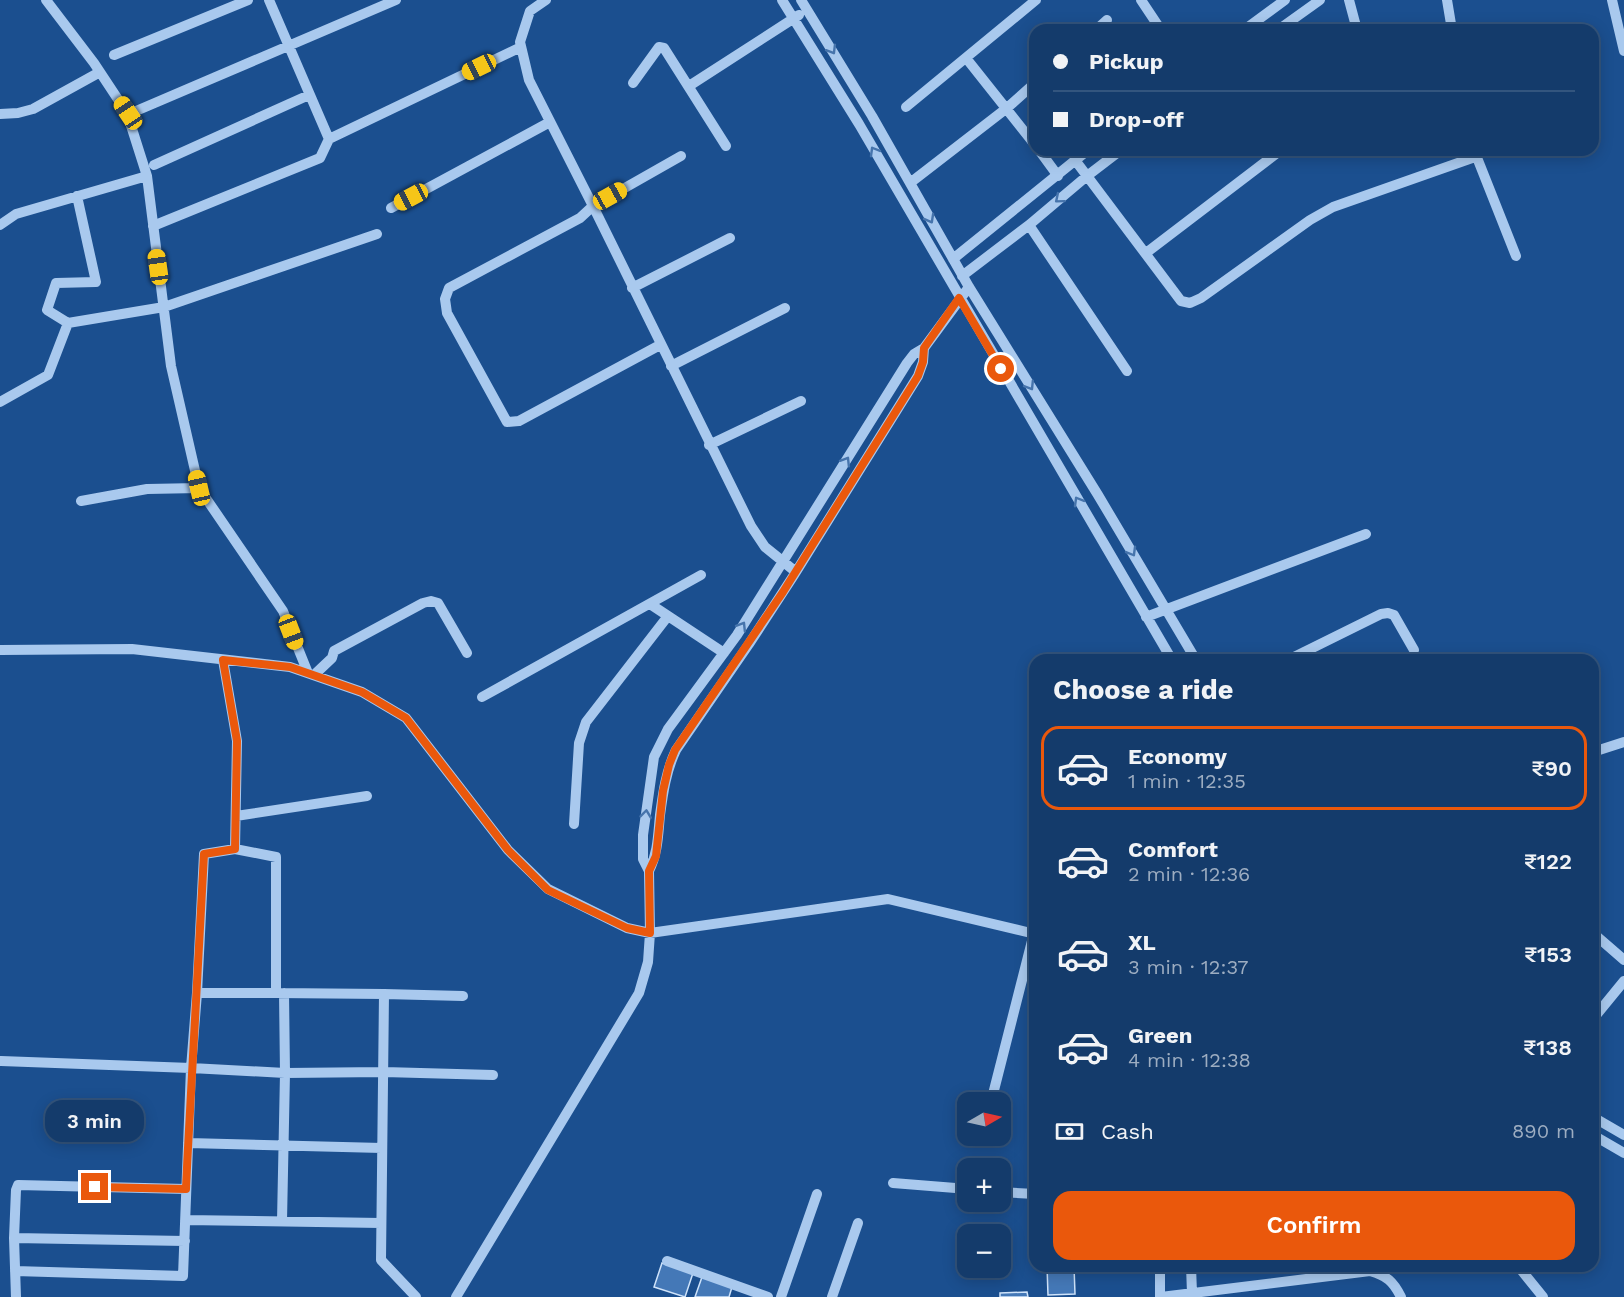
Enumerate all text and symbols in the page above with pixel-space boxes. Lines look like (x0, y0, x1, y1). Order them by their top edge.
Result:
one-way arrow (824, 44, 836, 54)
text: Pickup (1089, 49, 1164, 74)
car (459, 51, 499, 83)
car (110, 93, 146, 133)
text: Drop-off (1089, 107, 1184, 132)
one-way arrow (870, 147, 882, 157)
car (590, 179, 630, 213)
car (391, 181, 431, 213)
one-way arrow (1055, 192, 1066, 203)
one-way arrow (923, 212, 934, 223)
car (147, 248, 169, 286)
route start (987, 355, 1014, 382)
one-way arrow (1023, 379, 1034, 390)
one-way arrow (839, 457, 851, 467)
car (186, 468, 212, 508)
one-way arrow (1073, 497, 1085, 507)
one-way arrow (1124, 546, 1136, 556)
car (276, 612, 306, 652)
one-way arrow (735, 622, 747, 632)
text: Choose a ride (1053, 674, 1233, 706)
icon: car (1056, 741, 1110, 795)
text: Economy (1128, 744, 1227, 769)
text: ₹90 (1532, 756, 1572, 781)
text: 1 min · 12:35 (1128, 769, 1246, 793)
one-way arrow (639, 809, 651, 818)
icon: car (1056, 834, 1110, 888)
text: Comfort (1128, 837, 1218, 862)
text: ₹122 (1524, 849, 1572, 874)
text: 2 min · 12:36 (1128, 862, 1250, 886)
icon: car (1056, 927, 1110, 981)
text: XL (1128, 930, 1156, 955)
text: ₹153 (1524, 942, 1572, 967)
text: 3 min · 12:37 (1128, 955, 1248, 979)
icon: car (1056, 1020, 1110, 1074)
text: Green (1128, 1023, 1192, 1048)
text: ₹138 (1523, 1035, 1572, 1060)
text: 4 min · 12:38 (1128, 1048, 1251, 1072)
north arrow (957, 1092, 1011, 1146)
map controls (957, 1092, 1011, 1278)
callout: 3 min (46, 1100, 144, 1142)
text: 3 min (67, 1109, 122, 1133)
icon: cash (1053, 1115, 1086, 1148)
text: Cash (1101, 1119, 1154, 1144)
text: 890 m (1512, 1119, 1575, 1143)
button: + (957, 1158, 1011, 1212)
route end (81, 1173, 108, 1200)
button: Confirm (1053, 1191, 1575, 1260)
button: − (957, 1224, 1011, 1278)

